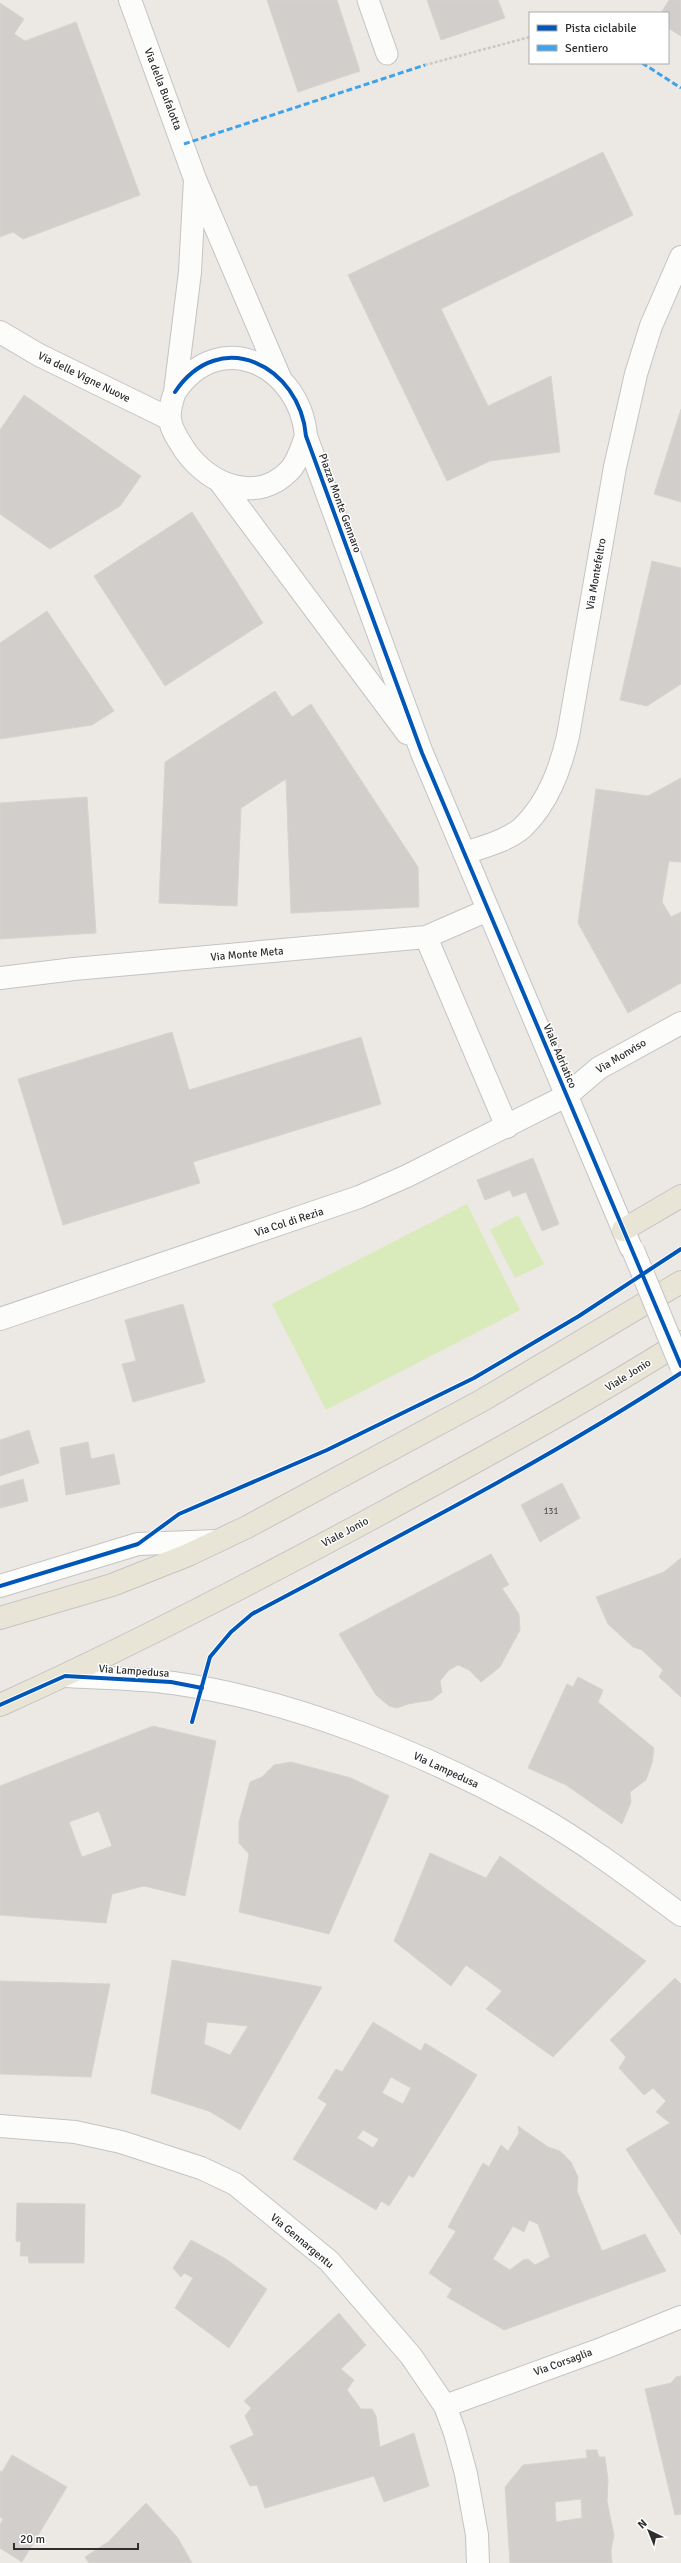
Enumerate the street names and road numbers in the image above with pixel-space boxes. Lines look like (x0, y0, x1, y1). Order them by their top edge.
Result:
street label: Via della Bufalotta (141, 46, 185, 132)
street label: Via delle Vigne Nuove (36, 349, 132, 405)
street label: Piazza Monte Gennaro (316, 452, 364, 555)
street label: Via Montefeltro (583, 537, 609, 611)
street label: Via Monte Meta (210, 944, 285, 964)
street label: Viale Adriatico (541, 1022, 580, 1090)
street label: Via Monviso (594, 1036, 649, 1076)
street label: Via Col di Rezia (253, 1205, 326, 1239)
street label: Viale Jonio (603, 1356, 653, 1394)
street label: Viale Jonio (319, 1514, 371, 1550)
street label: Via Lampedusa (98, 1662, 170, 1680)
street label: Via Lampedusa (411, 1749, 481, 1791)
street label: Via Gennargentu (268, 2211, 336, 2271)
street label: Via Corsaglia (532, 2345, 595, 2379)

